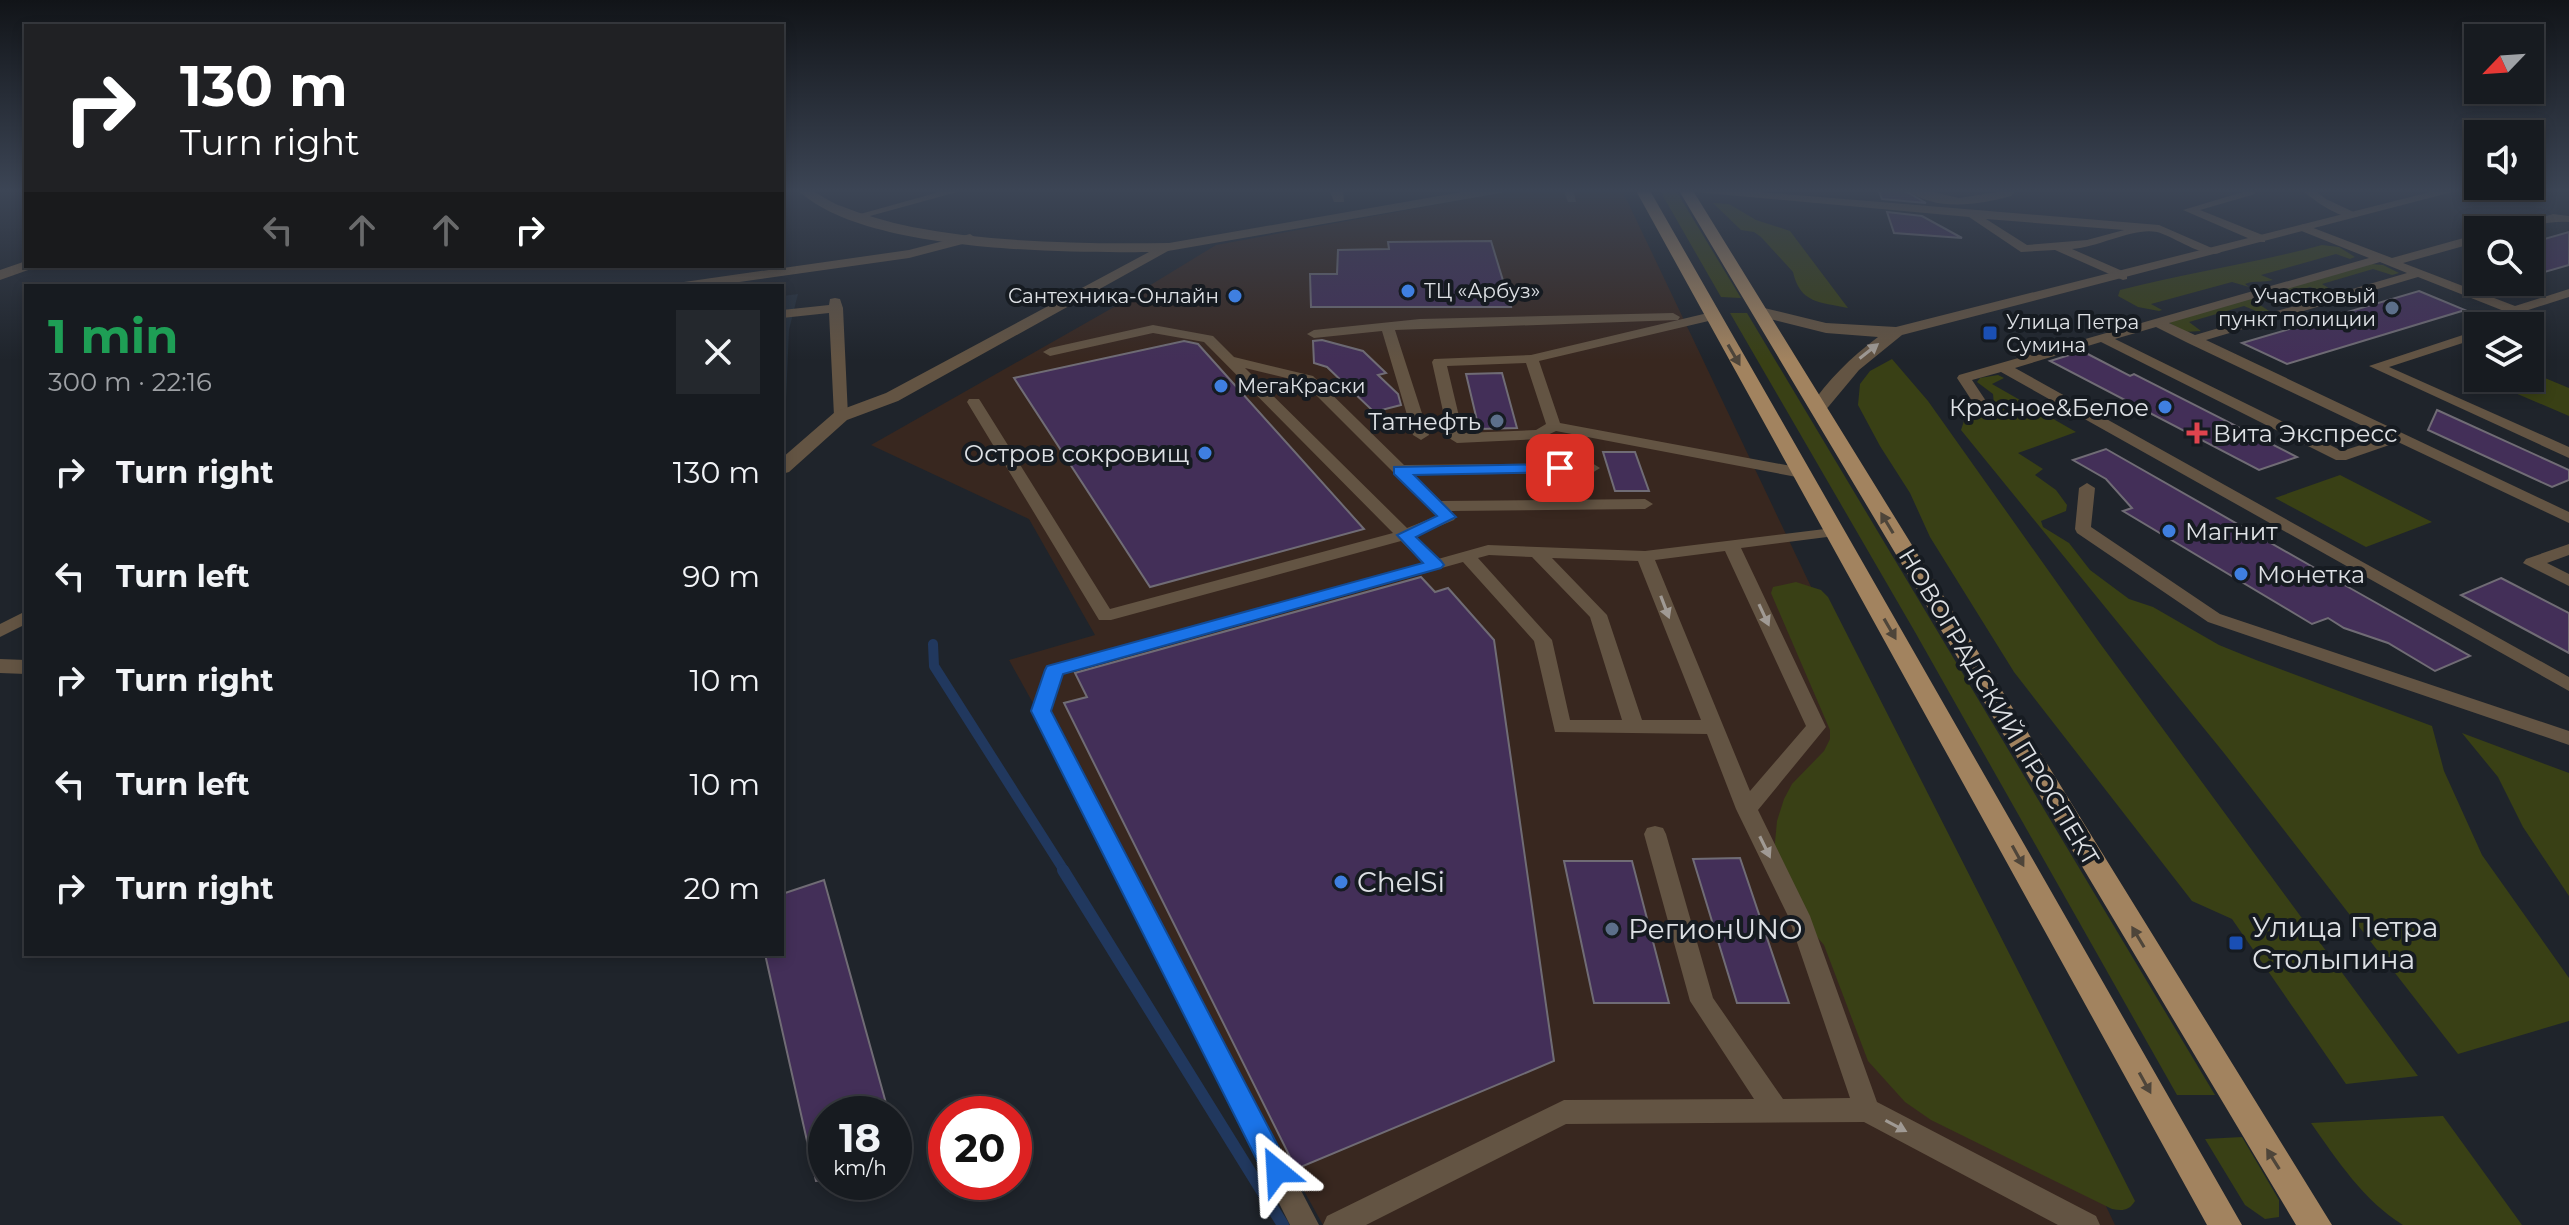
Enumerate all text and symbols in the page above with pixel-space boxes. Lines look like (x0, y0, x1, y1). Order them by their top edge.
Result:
north arrow (2464, 24, 2544, 104)
map controls (2464, 24, 2544, 392)
text: 130 m (180, 52, 348, 120)
icon: right (48, 56, 152, 160)
text: Turn right (180, 120, 360, 164)
button: sound (2464, 120, 2544, 200)
icon: left (256, 208, 300, 252)
icon: ahead (340, 208, 384, 252)
icon: ahead (424, 208, 468, 252)
icon: right (508, 208, 552, 252)
button: search (2464, 216, 2544, 296)
place label: ТЦ «Арбуз» (1424, 279, 1540, 303)
marker: ТЦ «Арбуз» (1399, 282, 1417, 300)
place label: Сантехника-Онлайн (1008, 284, 1219, 308)
place label: Участковый пункт полиции (2218, 284, 2376, 331)
marker: Сантехника-Онлайн (1226, 287, 1244, 305)
marker: Участковый пункт полиции (2383, 299, 2401, 317)
text: 1 min (48, 307, 178, 365)
button: close (676, 310, 760, 394)
place label: Улица Петра Сумина (2006, 310, 2139, 357)
button: layers (2464, 312, 2544, 392)
marker: Улица Петра Сумина (1981, 324, 1999, 342)
one-way arrow (1859, 343, 1879, 360)
one-way arrow (1727, 344, 1741, 366)
text: 300 m · 22:16 (48, 366, 212, 398)
place label: МегаКраски (1237, 374, 1366, 398)
marker: МегаКраски (1212, 377, 1230, 395)
place label: Красное&Белое (1949, 393, 2149, 422)
marker: Красное&Белое (2156, 398, 2174, 416)
place label: Татнефть (1368, 407, 1481, 436)
marker: Татнефть (1488, 412, 1506, 430)
place label: Вита Экспресс (2213, 419, 2397, 448)
marker: Вита Экспресс (2188, 424, 2206, 442)
pin (1526, 434, 1594, 502)
place label: Остров сокровищ (964, 439, 1189, 468)
marker: Остров сокровищ (1196, 444, 1214, 462)
icon: arrive (1538, 446, 1582, 490)
icon: right (48, 450, 92, 494)
text: Turn right (116, 454, 273, 491)
text: 130 m (673, 454, 760, 491)
one-way arrow (1880, 512, 1894, 534)
place label: Магнит (2185, 517, 2278, 546)
marker: Магнит (2160, 522, 2178, 540)
street label: НОВОГРАДСКИЙ ПРОСПЕКТ (1893, 543, 2105, 871)
icon: left (48, 554, 92, 598)
text: Turn left (116, 558, 249, 595)
text: 90 m (682, 558, 760, 595)
place label: Монетка (2257, 560, 2365, 589)
marker: Монетка (2232, 565, 2250, 583)
one-way arrow (1659, 595, 1672, 619)
one-way arrow (1757, 604, 1771, 627)
one-way arrow (1883, 618, 1897, 641)
icon: right (48, 658, 92, 702)
text: Turn right (116, 662, 273, 699)
text: 10 m (690, 662, 760, 699)
icon: left (48, 762, 92, 806)
text: Turn left (116, 766, 249, 803)
text: 10 m (690, 766, 760, 803)
one-way arrow (1758, 835, 1772, 858)
one-way arrow (2011, 845, 2025, 867)
place label: ChelSi (1357, 865, 1445, 899)
icon: right (48, 866, 92, 910)
text: Turn right (116, 870, 273, 907)
text: 20 m (683, 870, 760, 907)
marker: ChelSi (1332, 873, 1350, 891)
place label: Улица Петра Столыпина (2252, 910, 2438, 976)
place label: РегионUNO (1628, 912, 1803, 946)
marker: РегионUNO (1603, 920, 1621, 938)
one-way arrow (2131, 926, 2145, 948)
marker: Улица Петра Столыпина (2227, 934, 2245, 952)
one-way arrow (2139, 1071, 2152, 1094)
speed limit sign: 20 (928, 1096, 1032, 1200)
text: 18 (839, 1113, 881, 1162)
one-way arrow (1885, 1119, 1908, 1132)
position arrow (1235, 1129, 1319, 1213)
one-way arrow (2267, 1148, 2281, 1170)
text: km/h (833, 1156, 887, 1180)

